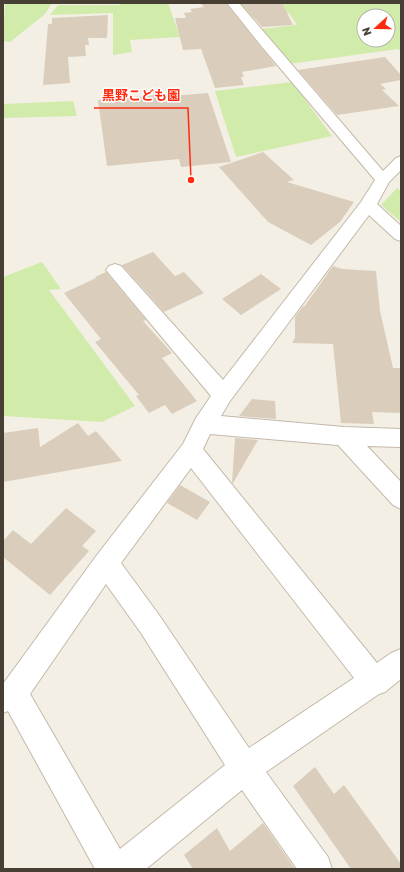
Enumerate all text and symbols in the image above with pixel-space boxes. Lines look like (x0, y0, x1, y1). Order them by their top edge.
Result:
north arrow (356, 8, 396, 48)
text: N (360, 25, 375, 37)
callout: 黒野こども園 (94, 83, 188, 108)
text: 黒野こども園 (102, 88, 180, 103)

